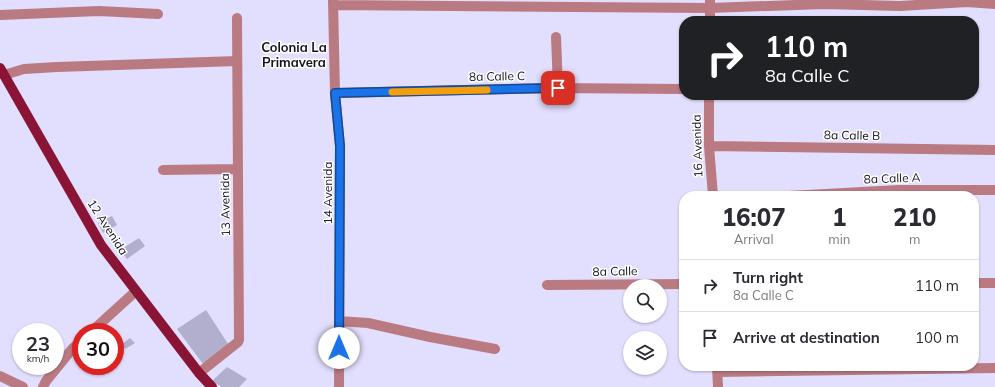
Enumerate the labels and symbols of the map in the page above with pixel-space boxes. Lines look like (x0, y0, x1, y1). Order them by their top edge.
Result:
district label: Colonia La Primavera (261, 39, 327, 70)
street label: 8a Calle C (469, 68, 525, 84)
pin (541, 71, 575, 105)
street label: 16 Avenida (688, 114, 706, 178)
street label: 8a Calle B (824, 127, 880, 143)
street label: 14 Avenida (320, 161, 335, 225)
street label: 8a Calle A (863, 170, 921, 186)
street label: 13 Avenida (217, 173, 233, 237)
street label: 12 Avenida (85, 196, 131, 258)
street label: 8a Calle (592, 263, 638, 279)
speed limit sign: 30 (72, 323, 124, 375)
position arrow (318, 327, 360, 369)

